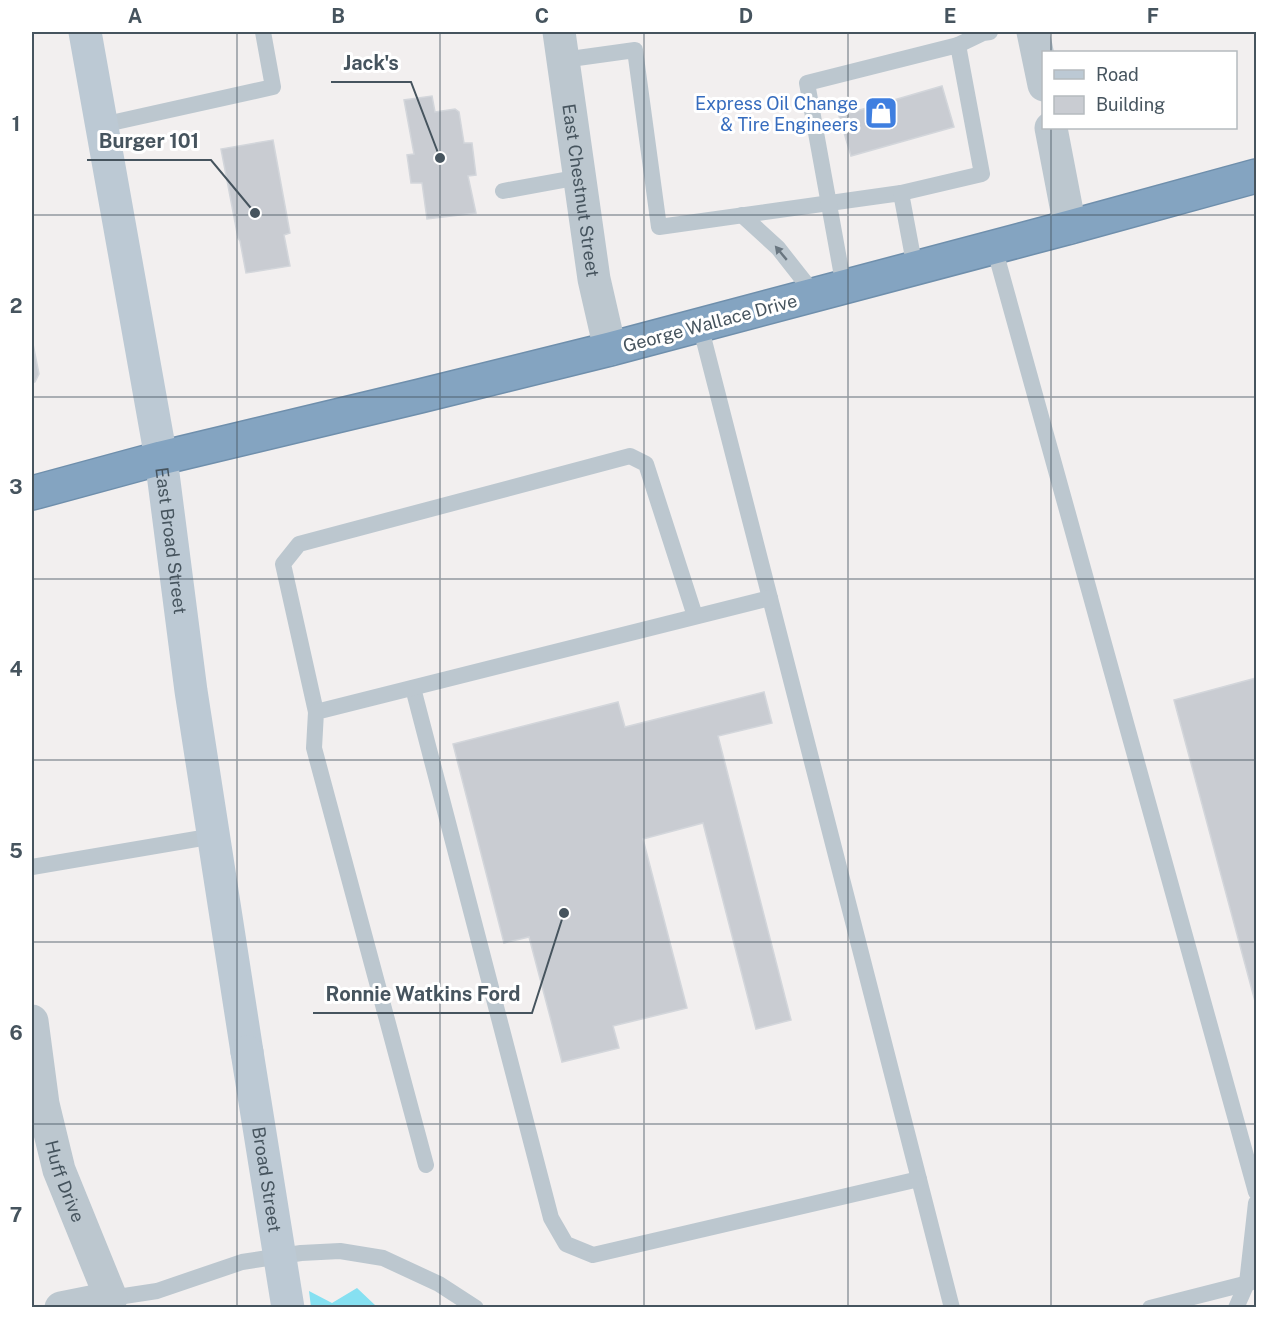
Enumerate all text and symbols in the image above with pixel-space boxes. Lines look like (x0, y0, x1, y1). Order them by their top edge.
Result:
text: A (128, 4, 142, 28)
text: B (331, 4, 345, 28)
text: C (535, 4, 549, 28)
text: D (739, 4, 753, 28)
text: E (944, 4, 956, 28)
text: F (1147, 4, 1159, 28)
callout: Jack's (331, 44, 411, 82)
text: Jack's (343, 51, 399, 75)
legend (1042, 51, 1237, 129)
text: Road (1096, 64, 1139, 85)
place label: Express Oil Change & Tire Engineers (695, 93, 858, 135)
text: Building (1096, 94, 1165, 115)
shop icon: Express Oil Change & Tire Engineers (863, 95, 899, 131)
street label: East Chestnut Street (559, 102, 604, 279)
text: 1 (12, 112, 20, 136)
callout: Burger 101 (87, 122, 211, 160)
text: Burger 101 (99, 129, 199, 153)
one-way arrow (775, 246, 788, 261)
street label: George Wallace Drive (621, 290, 799, 356)
text: 2 (10, 294, 22, 318)
street label: East Broad Street (152, 466, 191, 615)
text: 3 (9, 475, 23, 499)
text: 4 (9, 657, 23, 681)
text: 5 (9, 839, 23, 863)
callout: Ronnie Watkins Ford (313, 975, 532, 1013)
text: Ronnie Watkins Ford (326, 982, 520, 1006)
text: 6 (9, 1021, 23, 1045)
street label: Broad Street (249, 1125, 286, 1234)
street label: Huff Drive (42, 1138, 89, 1225)
text: 7 (10, 1203, 22, 1227)

